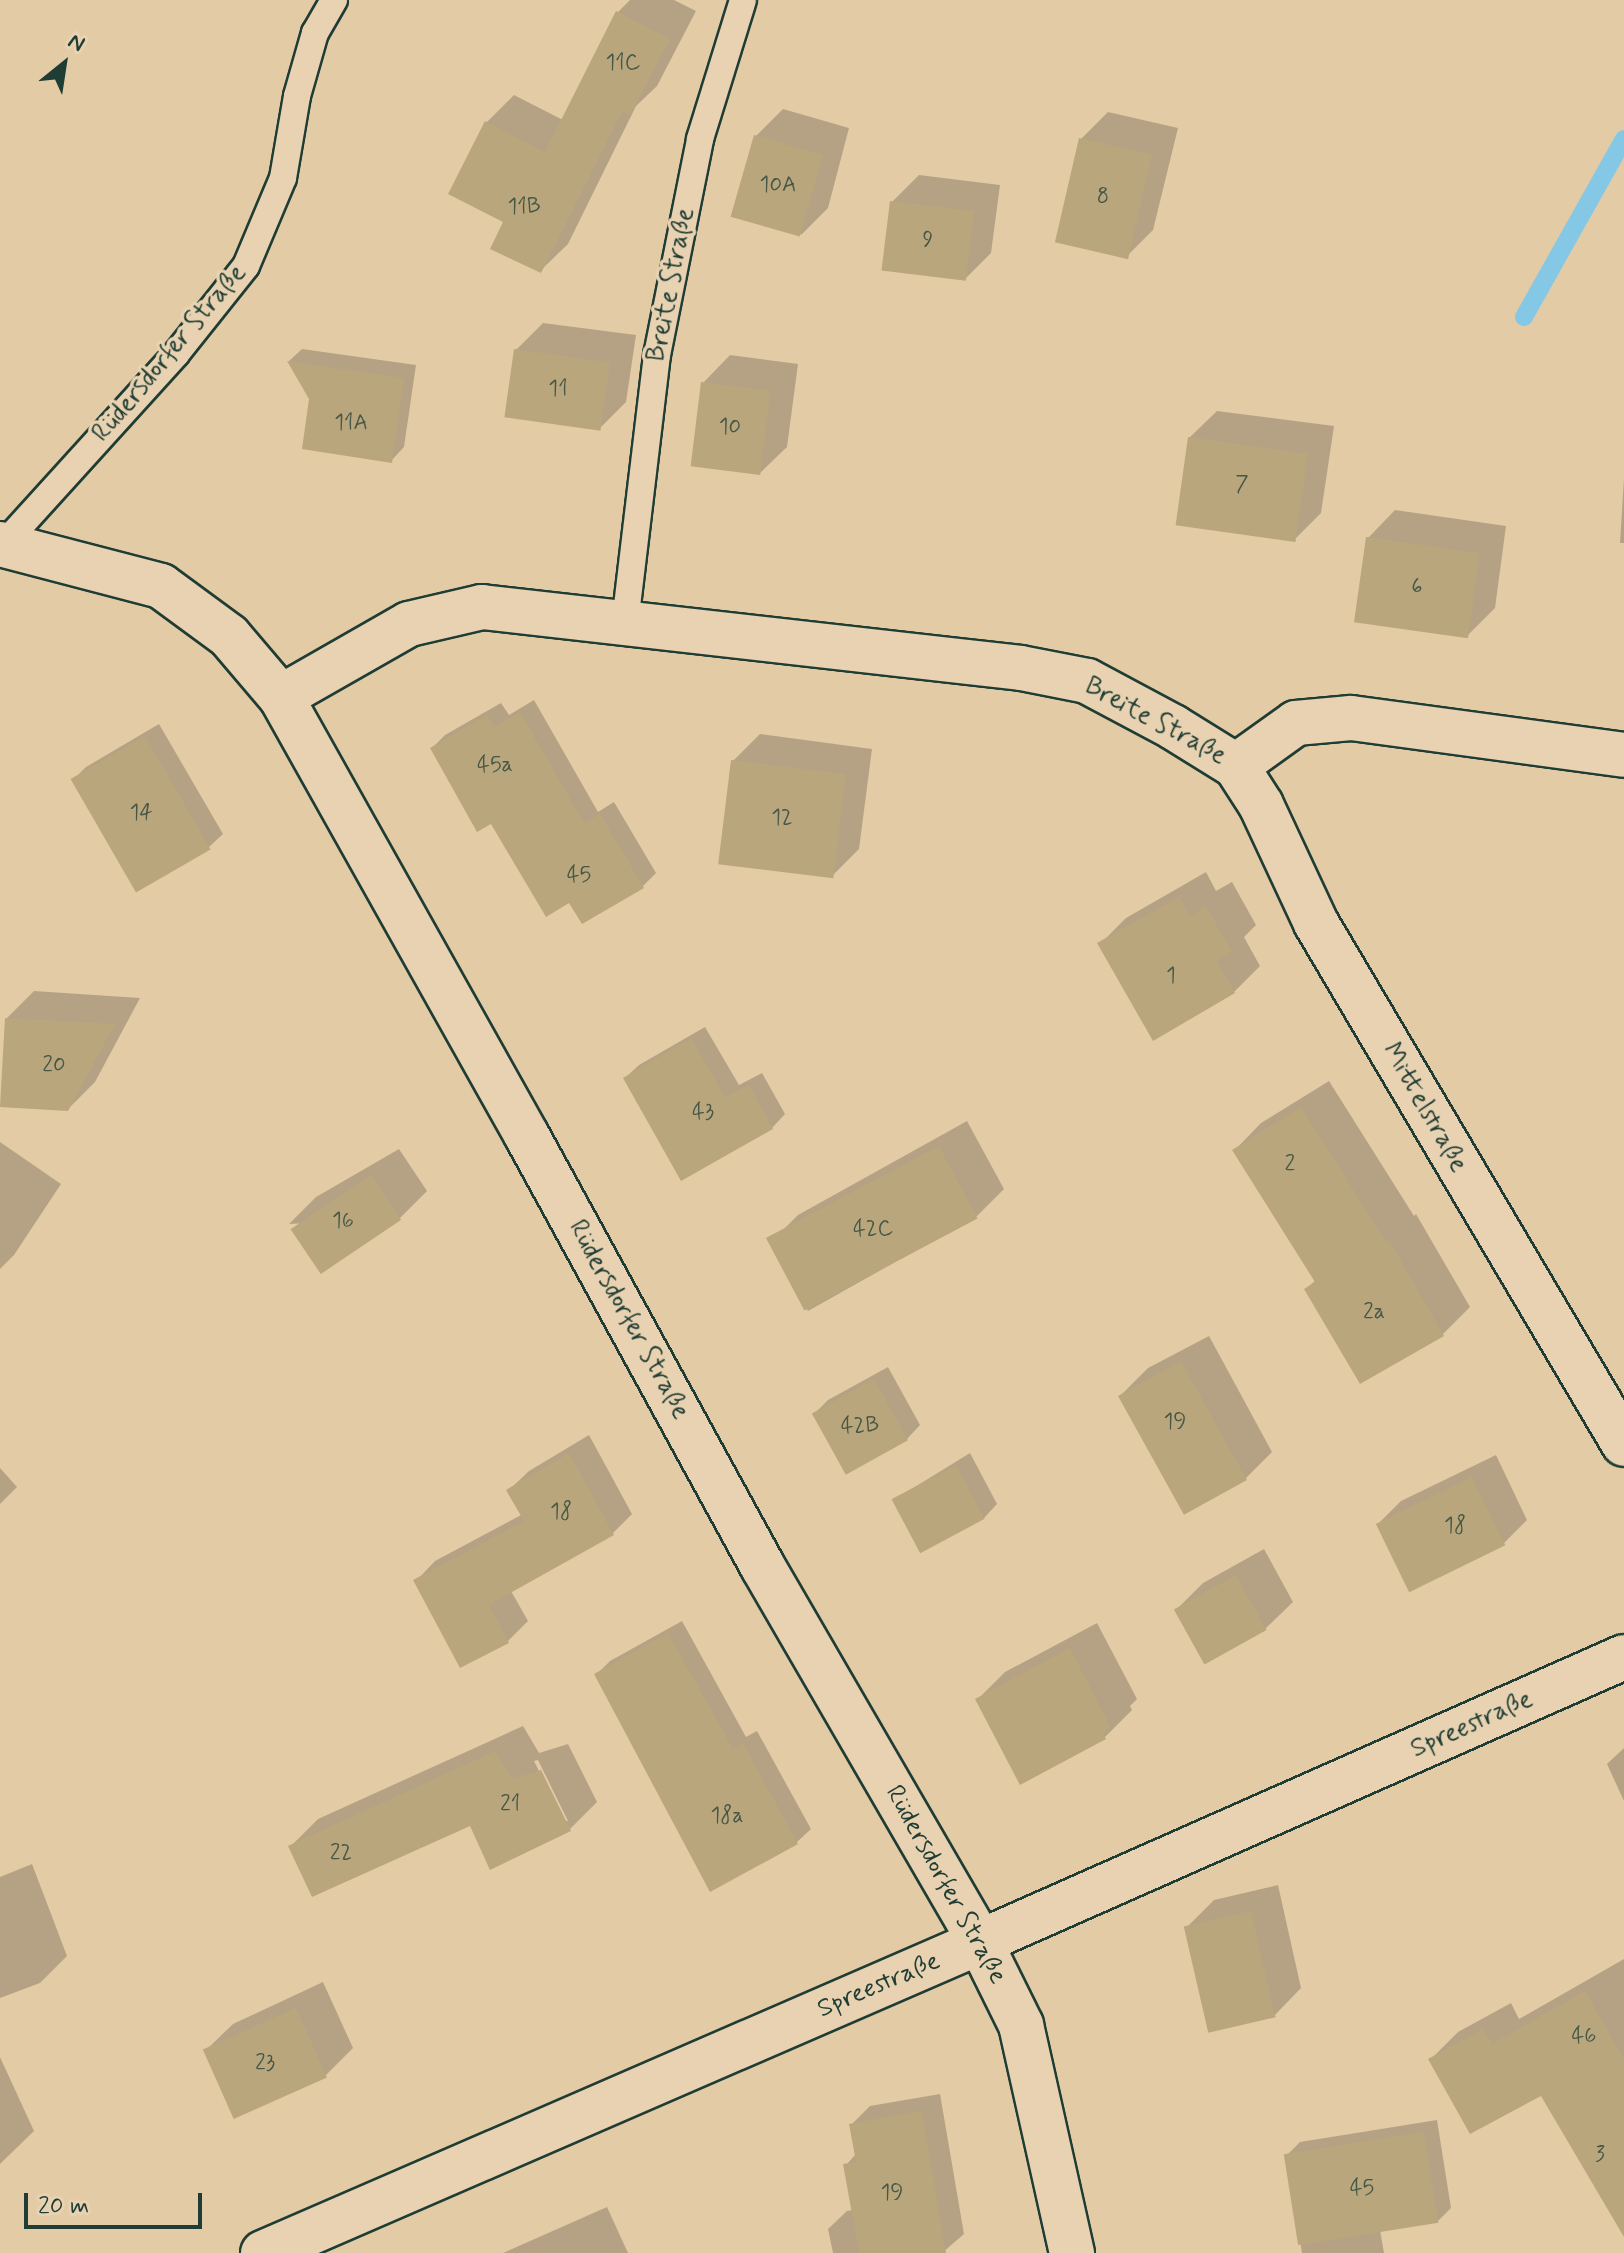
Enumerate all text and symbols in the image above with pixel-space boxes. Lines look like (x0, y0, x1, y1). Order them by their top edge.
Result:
north arrow (24, 24, 104, 104)
text: N (63, 27, 89, 59)
house number: 11C (606, 51, 640, 77)
house number: 10A (760, 173, 796, 199)
house number: 8 (1097, 185, 1109, 211)
house number: 11B (507, 195, 541, 221)
street label: Breite Straße (642, 205, 702, 365)
house number: 9 (923, 228, 933, 254)
street label: Rüdersdorfer Straße (87, 259, 253, 449)
house number: 11 (548, 377, 568, 403)
house number: 11A (334, 411, 368, 437)
house number: 10 (719, 415, 741, 441)
house number: 7 (1235, 473, 1249, 499)
house number: 6 (1411, 575, 1423, 601)
street label: Breite Straße (1079, 672, 1231, 772)
house number: 45a (477, 753, 513, 779)
house number: 14 (129, 801, 153, 827)
house number: 12 (771, 806, 793, 832)
house number: 45 (567, 863, 591, 889)
house number: 1 (1166, 964, 1176, 990)
street label: Mittelstraße (1374, 1038, 1474, 1178)
house number: 20 (42, 1053, 66, 1079)
house number: 43 (692, 1100, 714, 1126)
house number: 2 (1285, 1152, 1295, 1178)
house number: 16 (332, 1209, 354, 1235)
street label: Rüdersdorfer Straße (560, 1215, 696, 1425)
house number: 42C (853, 1217, 893, 1243)
house number: 2a (1363, 1300, 1385, 1326)
house number: 19 (1164, 1410, 1186, 1436)
house number: 42B (841, 1414, 879, 1440)
house number: 18 (550, 1500, 572, 1526)
house number: 18 (1444, 1514, 1466, 1540)
street label: Spreestraße (1406, 1684, 1538, 1766)
street label: Rüdersdorfer Straße (877, 1780, 1013, 1990)
house number: 21 (500, 1792, 520, 1818)
house number: 18a (710, 1804, 744, 1830)
house number: 22 (330, 1841, 352, 1867)
street label: Spreestraße (813, 1946, 945, 2026)
house number: 46 (1572, 2024, 1596, 2050)
house number: 23 (255, 2051, 275, 2077)
house number: 3 (1595, 2143, 1605, 2169)
house number: 45 (1350, 2176, 1374, 2202)
scale bar (28, 2177, 206, 2227)
house number: 19 (881, 2181, 903, 2207)
text: 20 m (38, 2191, 89, 2222)

